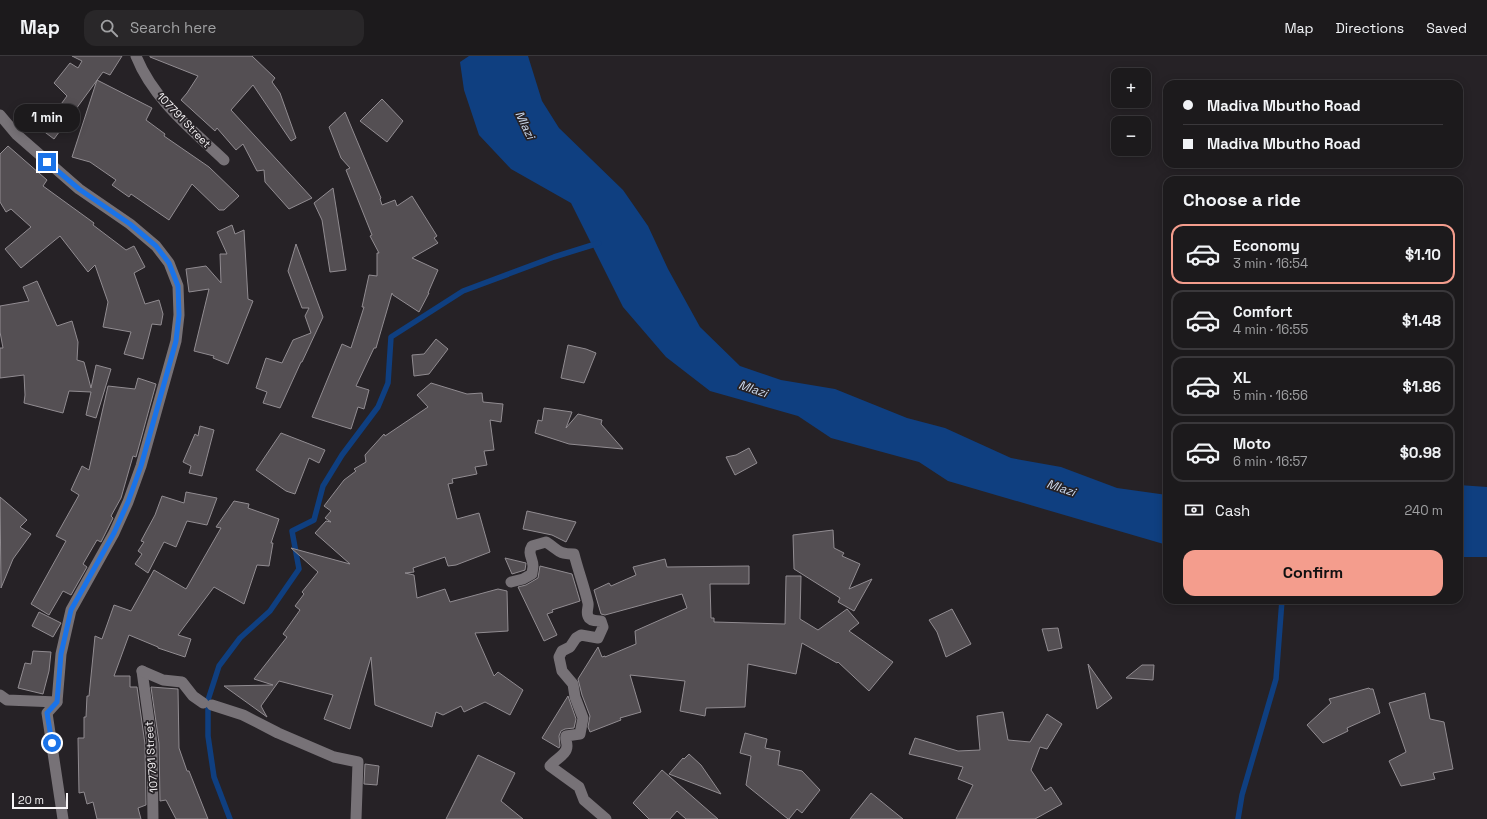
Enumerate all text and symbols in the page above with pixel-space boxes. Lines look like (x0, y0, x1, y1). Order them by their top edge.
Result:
search box (84, 10, 364, 46)
text: Map (20, 15, 60, 40)
icon: search (98, 17, 120, 39)
text: Search here (130, 18, 216, 37)
text: Map (1284, 19, 1314, 37)
text: Directions (1336, 19, 1404, 37)
text: Saved (1426, 19, 1467, 37)
map controls (1111, 68, 1151, 156)
button: + (1111, 68, 1151, 108)
street label: 107791 Street (154, 89, 214, 151)
text: Madiva Mbutho Road (1207, 96, 1361, 115)
callout: 1 min (14, 104, 80, 132)
water label: Mlazi (511, 108, 540, 144)
text: 1 min (31, 109, 63, 126)
button: − (1111, 116, 1151, 156)
text: Madiva Mbutho Road (1207, 134, 1361, 153)
route end (38, 153, 56, 171)
text: Choose a ride (1183, 188, 1301, 211)
icon: car (1185, 236, 1221, 272)
text: Economy (1233, 236, 1300, 255)
text: $1.10 (1405, 245, 1441, 264)
text: 3 min · 16:54 (1233, 255, 1308, 272)
icon: car (1185, 302, 1221, 338)
text: Comfort (1233, 302, 1293, 321)
text: $1.48 (1402, 311, 1441, 330)
text: 4 min · 16:55 (1233, 321, 1308, 338)
icon: car (1185, 368, 1221, 404)
text: XL (1233, 368, 1251, 387)
water label: Mlazi (736, 377, 771, 402)
text: $1.86 (1402, 377, 1441, 396)
text: 5 min · 16:56 (1233, 387, 1308, 404)
icon: car (1185, 434, 1221, 470)
text: Moto (1233, 434, 1271, 453)
text: $0.98 (1400, 443, 1441, 462)
text: 6 min · 16:57 (1233, 453, 1307, 470)
water label: Mlazi (1044, 476, 1079, 501)
icon: cash (1183, 499, 1205, 521)
text: Cash (1215, 501, 1250, 520)
text: 240 m (1405, 502, 1443, 519)
button: Confirm (1183, 550, 1443, 596)
street label: 107791 Street (142, 721, 160, 793)
route start (43, 734, 61, 752)
scale bar (12, 791, 68, 810)
text: 20 m (18, 793, 44, 807)

